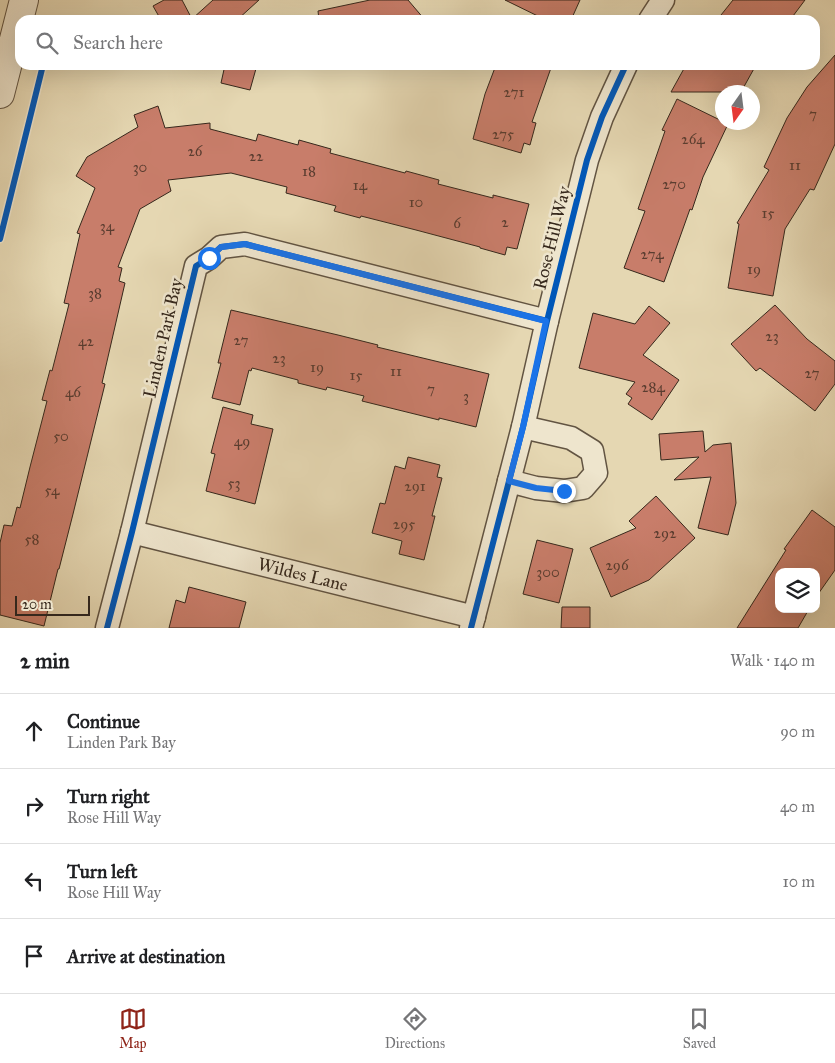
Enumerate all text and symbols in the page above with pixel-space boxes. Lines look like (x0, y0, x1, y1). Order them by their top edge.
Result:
search box (15, 15, 820, 70)
icon: search (33, 29, 61, 57)
text: Search here (73, 31, 163, 54)
house number: 271 (504, 83, 525, 101)
north arrow (715, 85, 760, 130)
house number: 7 (809, 105, 817, 123)
house number: 275 (492, 125, 514, 143)
house number: 264 (681, 130, 705, 148)
house number: 26 (187, 142, 204, 160)
house number: 22 (249, 147, 264, 165)
house number: 11 (789, 156, 801, 174)
house number: 30 (133, 158, 147, 176)
house number: 18 (302, 162, 316, 180)
house number: 270 (662, 175, 686, 193)
house number: 14 (353, 176, 368, 194)
street label: Rose Hill Way (529, 183, 576, 292)
house number: 10 (409, 193, 423, 211)
house number: 15 (762, 204, 774, 222)
house number: 2 (501, 213, 509, 231)
house number: 6 (453, 214, 462, 232)
house number: 34 (100, 217, 115, 235)
house number: 274 (640, 245, 664, 263)
route start (198, 247, 221, 270)
house number: 19 (747, 260, 761, 278)
street label: Linden Park Bay (139, 275, 188, 400)
house number: 38 (88, 284, 102, 302)
house number: 23 (765, 327, 779, 345)
house number: 27 (234, 331, 249, 349)
house number: 42 (78, 332, 94, 350)
house number: 23 (272, 349, 286, 367)
house number: 19 (310, 358, 324, 376)
house number: 11 (390, 362, 402, 380)
house number: 27 (805, 364, 820, 382)
house number: 15 (350, 366, 362, 384)
house number: 284 (641, 378, 666, 396)
house number: 7 (427, 380, 435, 398)
house number: 46 (65, 383, 82, 401)
house number: 3 (463, 387, 469, 405)
house number: 50 (53, 427, 69, 445)
house number: 49 (234, 432, 250, 450)
house number: 53 (228, 474, 240, 492)
house number: 291 (404, 477, 426, 495)
route end (553, 480, 576, 503)
house number: 54 (45, 481, 60, 499)
house number: 295 (393, 515, 415, 533)
house number: 292 (654, 524, 677, 542)
house number: 58 (25, 530, 39, 548)
street label: Wildes Lane (255, 553, 350, 596)
house number: 296 (605, 556, 630, 574)
house number: 300 (536, 563, 560, 581)
map controls (775, 568, 820, 613)
button: layers (775, 568, 820, 613)
scale bar (15, 593, 90, 616)
text: 20 m (22, 596, 52, 613)
text: 2 min (20, 648, 70, 674)
text: Walk · 140 m (730, 651, 815, 670)
text: Continue (67, 710, 140, 733)
icon: ahead (20, 717, 48, 745)
text: 90 m (780, 722, 815, 741)
text: Linden Park Bay (67, 733, 176, 752)
text: Turn right (67, 785, 150, 808)
icon: right (20, 792, 48, 820)
text: 40 m (780, 797, 815, 816)
text: Rose Hill Way (67, 808, 161, 827)
text: Turn left (67, 860, 137, 883)
icon: left (20, 867, 48, 895)
text: 10 m (783, 872, 815, 891)
text: Rose Hill Way (67, 883, 161, 902)
icon: arrive (20, 942, 48, 970)
text: Arrive at destination (67, 945, 225, 968)
tab: Map (119, 1005, 147, 1052)
tab: Directions (385, 1005, 445, 1052)
tab: Saved (683, 1005, 716, 1052)

